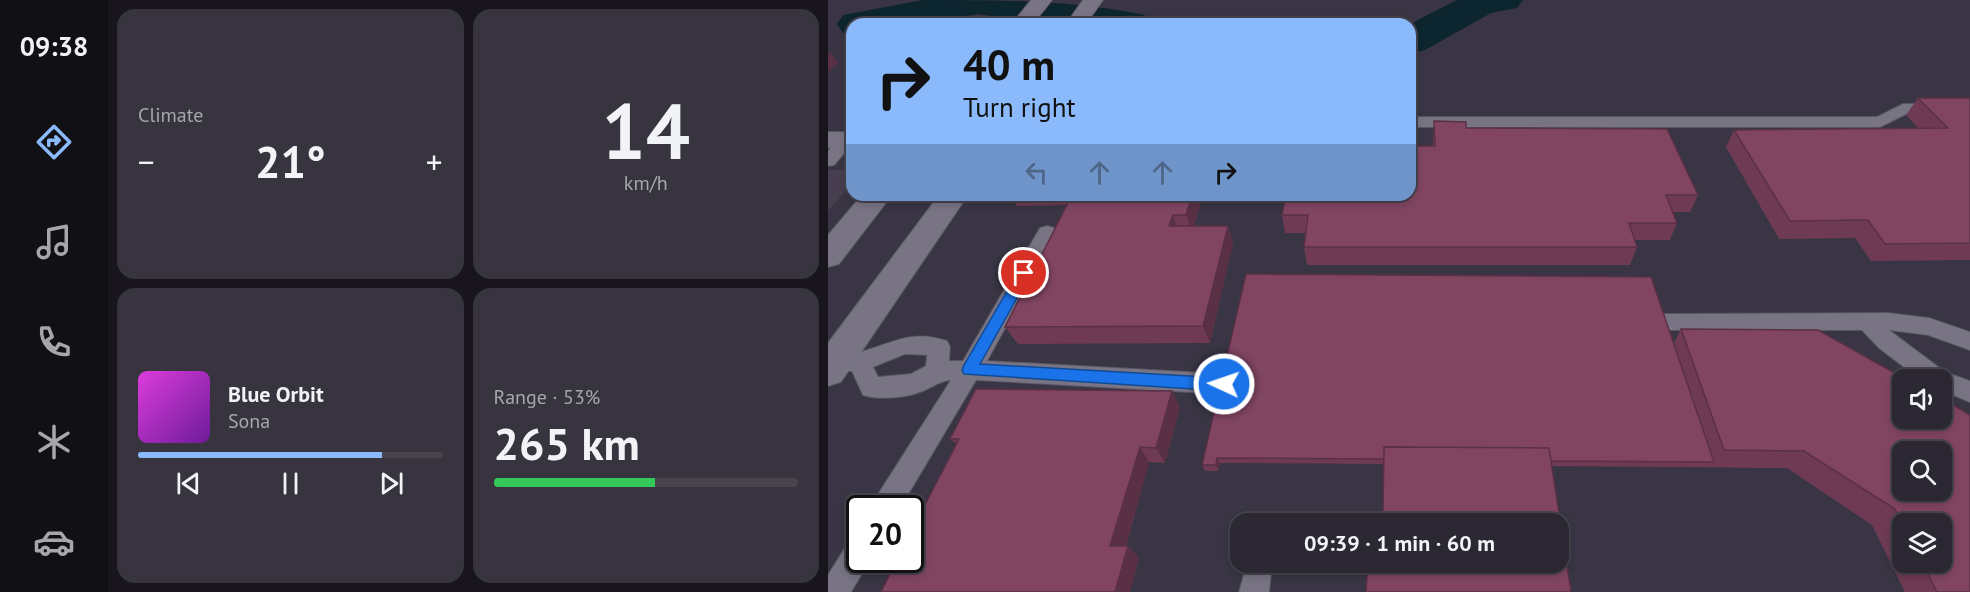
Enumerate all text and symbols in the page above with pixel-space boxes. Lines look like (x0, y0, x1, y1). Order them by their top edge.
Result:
text: 09:38 (20, 29, 88, 63)
text: 40 m (963, 37, 1055, 92)
icon: right (864, 42, 942, 120)
text: 14 (602, 80, 690, 181)
text: Turn right (963, 90, 1076, 124)
text: Climate (138, 102, 204, 128)
icon: directions (33, 121, 75, 163)
text: 21° (255, 132, 326, 190)
text: − (138, 140, 155, 183)
text: + (426, 140, 442, 183)
icon: left (1020, 156, 1053, 189)
icon: ahead (1083, 156, 1116, 189)
icon: ahead (1146, 156, 1179, 189)
icon: right (1209, 156, 1242, 189)
text: km/h (624, 170, 668, 196)
icon: music (33, 221, 75, 263)
pin (998, 247, 1049, 298)
icon: arrive (1007, 256, 1040, 289)
icon: phone (33, 321, 75, 363)
position arrow (1192, 352, 1256, 416)
map controls (1892, 369, 1952, 573)
button: sound (1892, 369, 1952, 429)
text: Blue Orbit (228, 380, 324, 408)
text: Range · 53% (494, 384, 600, 410)
text: Sona (228, 408, 270, 434)
text: 265 km (494, 414, 640, 472)
icon: climate (33, 421, 75, 463)
button: search (1892, 441, 1952, 501)
icon: previous (172, 467, 205, 500)
icon: pause (274, 467, 307, 500)
icon: next (375, 467, 408, 500)
speed limit sign: 20 (846, 495, 924, 573)
button: layers (1892, 513, 1952, 573)
icon: car (33, 521, 75, 563)
text: 09:39 · 1 min · 60 m (1304, 529, 1495, 557)

